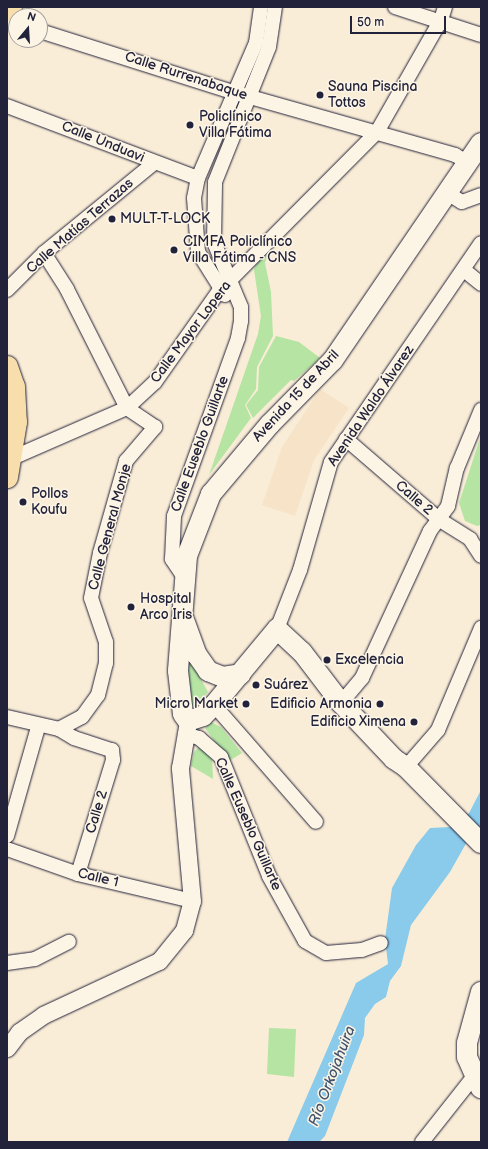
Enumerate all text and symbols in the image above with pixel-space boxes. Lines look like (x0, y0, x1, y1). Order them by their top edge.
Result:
north arrow (8, 8, 48, 48)
scale bar (352, 8, 448, 34)
text: N (26, 10, 37, 25)
text: 50 m (357, 15, 384, 30)
street label: Calle Rurrenabaque (123, 48, 249, 104)
place label: Sauna Piscina Tottos (328, 79, 417, 112)
marker: Sauna Piscina Tottos (315, 90, 325, 100)
place label: Policlínico Villa Fátima (199, 109, 272, 142)
street label: Calle Unduavi (59, 118, 147, 166)
marker: Policlínico Villa Fátima (184, 119, 196, 131)
street label: Calle Matías Terrazas (23, 175, 137, 277)
place label: MULT-T-LOCK (120, 211, 210, 227)
marker: MULT-T-LOCK (107, 214, 117, 224)
place label: CIMFA Policlínico Villa Fátima - CNS (183, 234, 297, 266)
marker: CIMFA Policlínico Villa Fátima - CNS (168, 244, 180, 256)
street label: Calle Mayor Lopera (147, 278, 235, 386)
street label: Avenida Waldo Álvarez (324, 342, 418, 470)
street label: Avenida 15 de Abril (249, 347, 343, 445)
street label: Calle Euseblo Guillarte (168, 374, 232, 514)
street label: Calle General Monje (85, 462, 135, 592)
street label: Calle 2 (392, 477, 436, 519)
place label: Pollos Koufu (31, 486, 68, 518)
marker: Pollos Koufu (18, 497, 28, 507)
place label: Hospital Arco Iris (140, 591, 192, 624)
marker: Hospital Arco Iris (125, 601, 137, 613)
place label: Excelencia (335, 652, 404, 668)
marker: Excelencia (322, 655, 332, 665)
place label: Suárez (264, 677, 308, 693)
marker: Suárez (251, 680, 261, 690)
place label: Micro Market (154, 696, 238, 712)
place label: Edificio Armonia (270, 696, 372, 712)
marker: Micro Market (241, 699, 251, 709)
marker: Edificio Armonia (375, 699, 385, 709)
place label: Edificio Ximena (309, 714, 406, 730)
marker: Edificio Ximena (409, 717, 419, 727)
street label: Calle Euseblo Guillarte (211, 755, 285, 893)
street label: Calle 2 (82, 788, 112, 836)
street label: Calle 1 (76, 865, 120, 891)
water label: Río Orkojahuira (305, 1023, 359, 1129)

